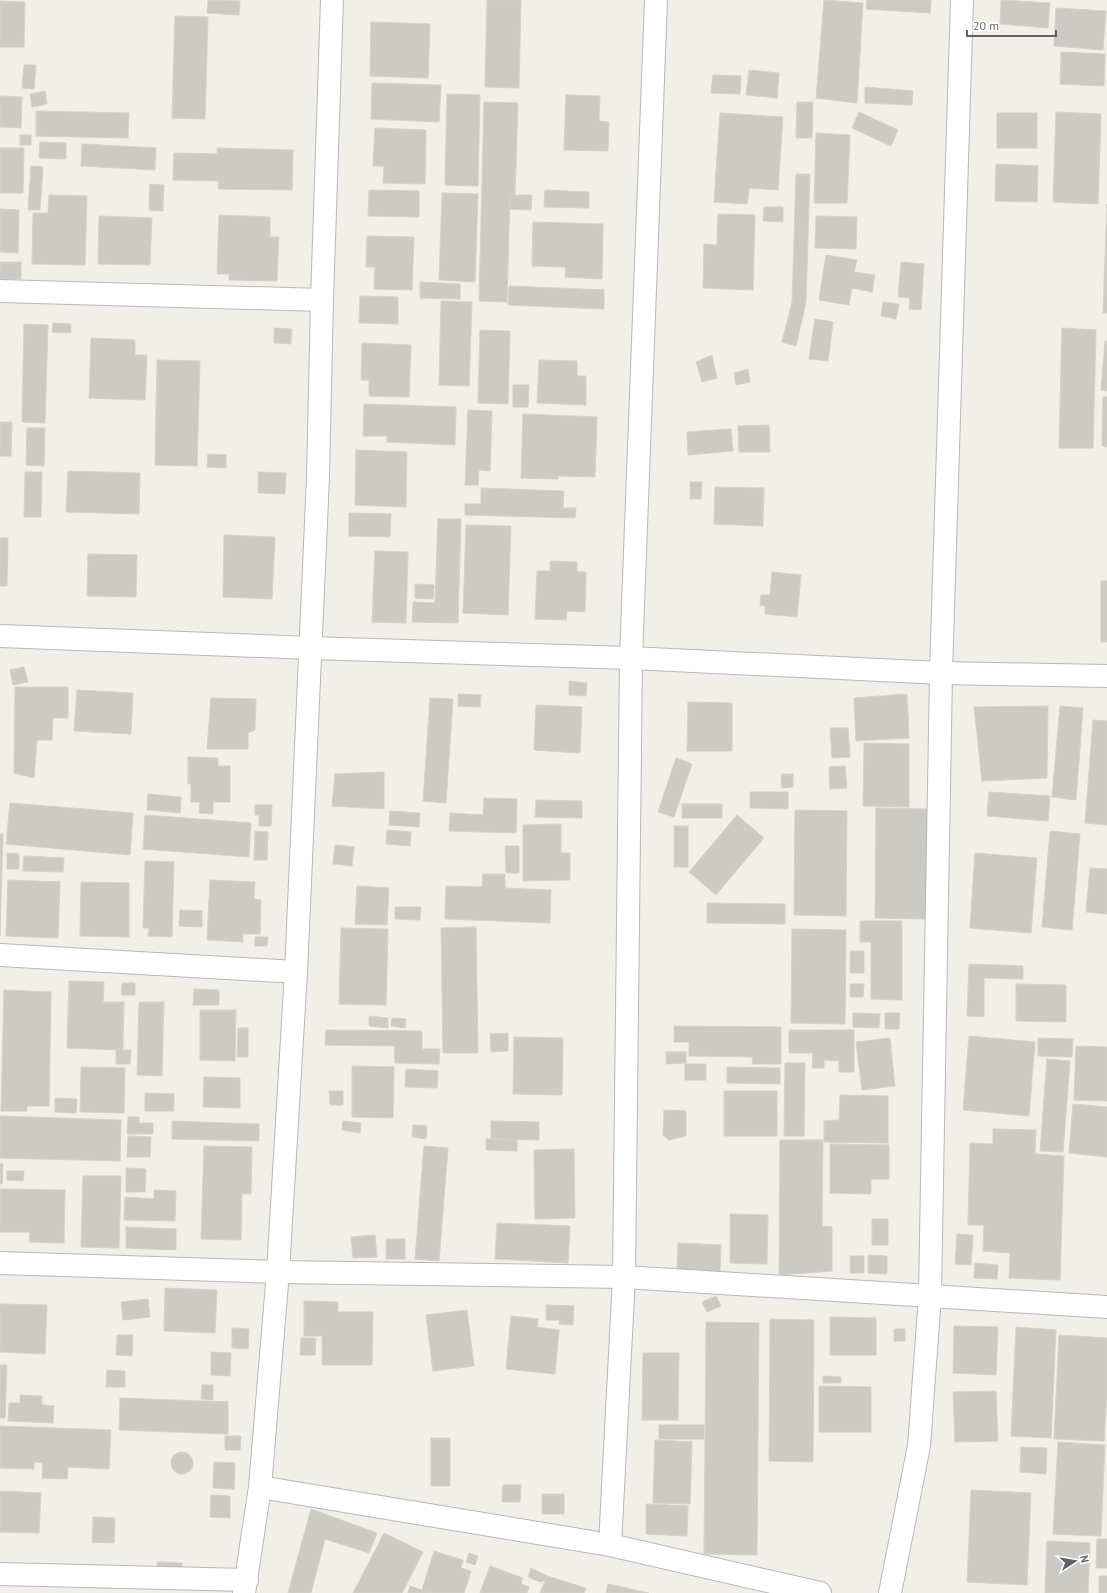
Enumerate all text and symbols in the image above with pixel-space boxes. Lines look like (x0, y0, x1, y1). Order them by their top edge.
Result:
scale bar (967, 12, 1056, 38)
text: 20 m (973, 18, 999, 33)
north arrow (1055, 1541, 1095, 1581)
text: N (1077, 1554, 1092, 1564)

